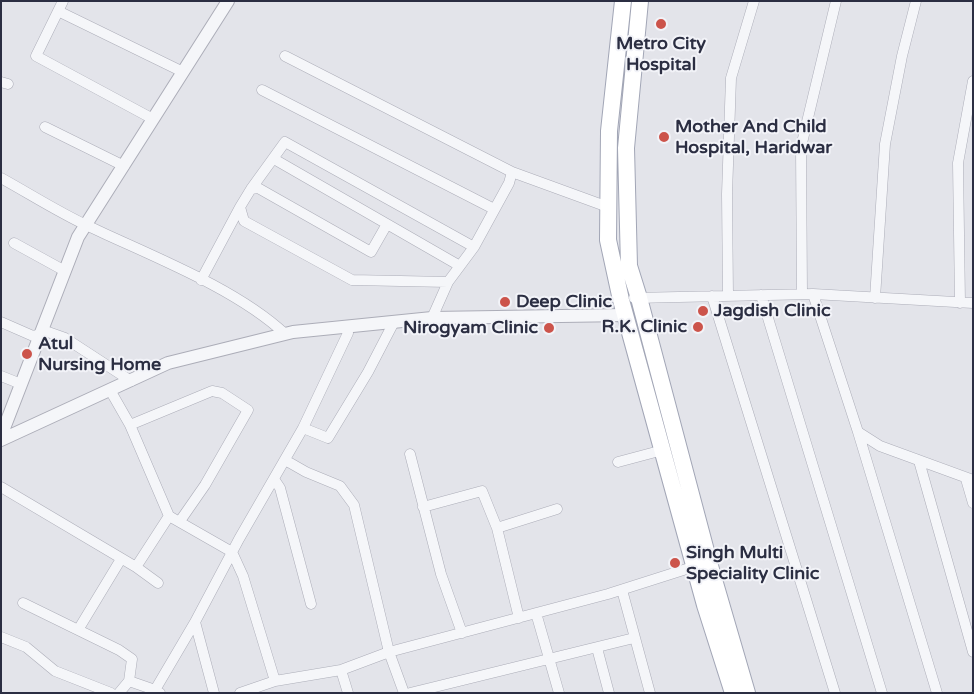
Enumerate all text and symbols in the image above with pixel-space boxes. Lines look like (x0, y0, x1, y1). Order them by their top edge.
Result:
marker: Metro City Hospital (654, 17, 668, 31)
place label: Metro City Hospital (616, 33, 706, 76)
place label: Mother And Child Hospital, Haridwar (675, 116, 832, 158)
marker: Mother And Child Hospital, Haridwar (657, 130, 671, 144)
place label: Deep Clinic (516, 291, 612, 313)
marker: Deep Clinic (498, 295, 512, 309)
place label: Jagdish Clinic (714, 300, 830, 322)
marker: Jagdish Clinic (696, 304, 710, 318)
place label: R.K. Clinic (602, 316, 687, 338)
place label: Nirogyam Clinic (403, 317, 538, 339)
marker: R.K. Clinic (691, 320, 705, 334)
marker: Nirogyam Clinic (542, 321, 556, 335)
place label: Atul Nursing Home (38, 333, 161, 376)
marker: Atul Nursing Home (20, 347, 34, 361)
place label: Singh Multi Speciality Clinic (686, 542, 819, 584)
marker: Singh Multi Speciality Clinic (668, 556, 682, 570)

